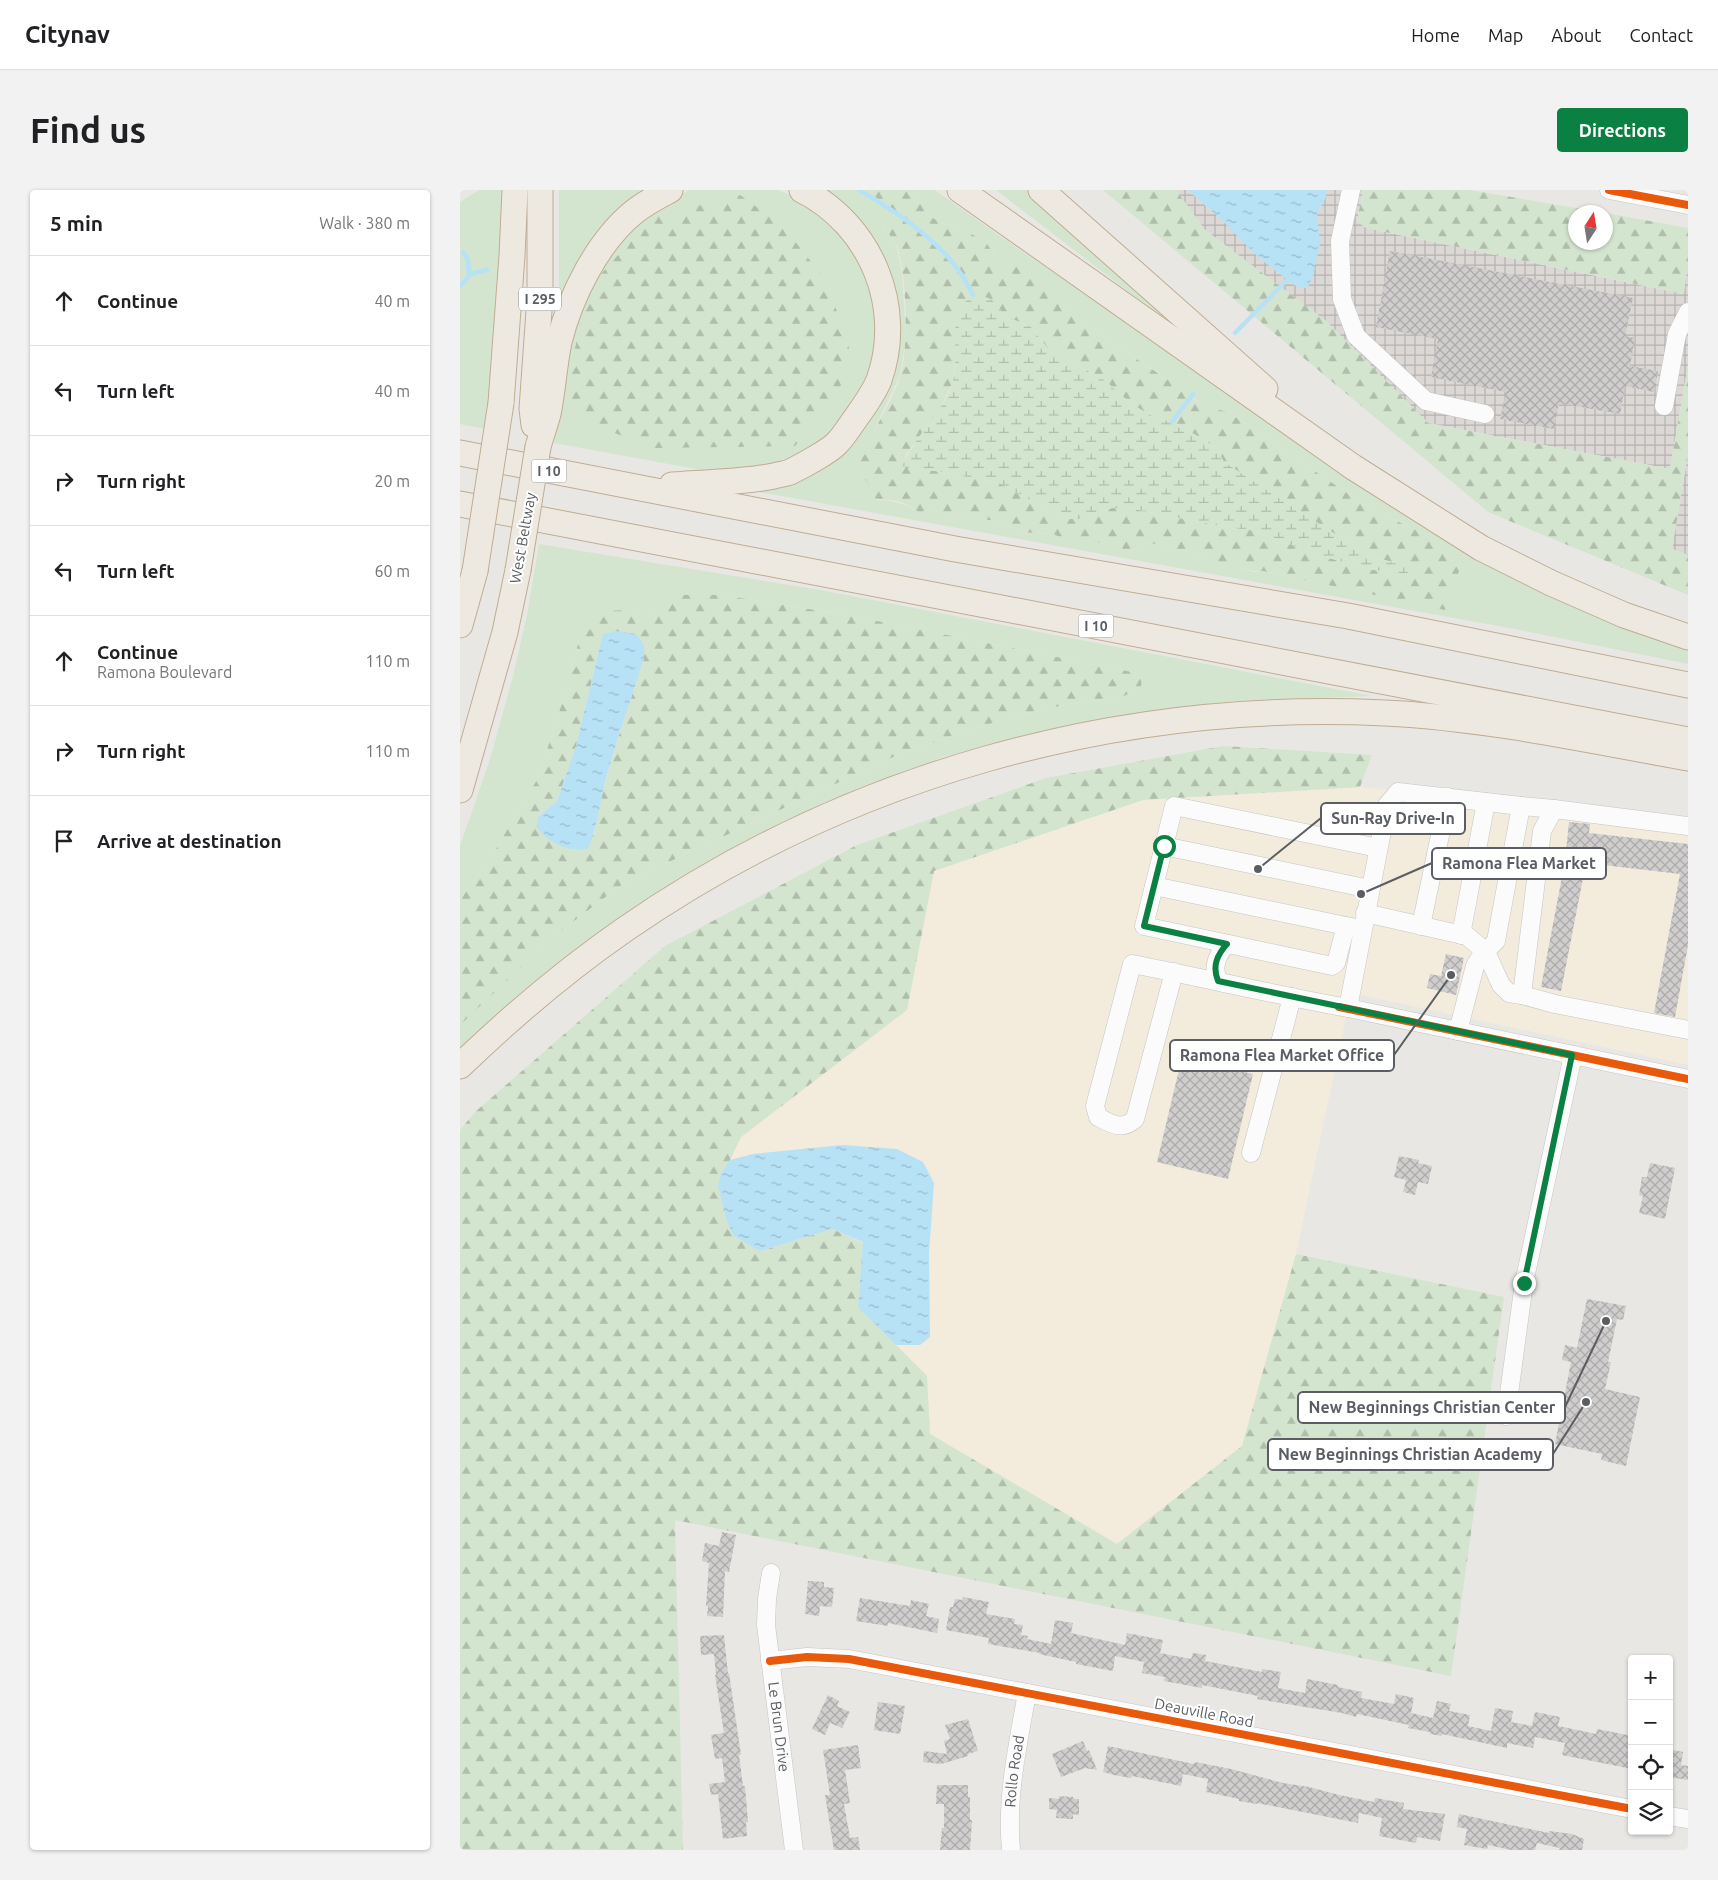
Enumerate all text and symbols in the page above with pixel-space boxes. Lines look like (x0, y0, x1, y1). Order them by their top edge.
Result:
text: Citynav (25, 21, 110, 48)
text: Home (1411, 25, 1460, 45)
text: Map (1488, 25, 1523, 45)
text: About (1551, 25, 1601, 45)
text: Contact (1629, 25, 1693, 45)
button: Directions (1557, 108, 1688, 152)
text: Find us (30, 110, 146, 150)
north arrow (1568, 205, 1613, 250)
text: 5 min (50, 211, 103, 235)
text: Walk · 380 m (319, 214, 410, 232)
icon: ahead (50, 287, 78, 315)
road number: I 295 (519, 288, 561, 310)
text: Continue (97, 290, 178, 312)
text: 40 m (374, 292, 410, 310)
icon: left (50, 377, 78, 405)
text: Turn left (97, 380, 175, 402)
text: 40 m (374, 382, 410, 400)
road number: I 10 (532, 460, 566, 482)
icon: right (50, 467, 78, 495)
text: Turn right (97, 470, 185, 492)
text: 20 m (374, 472, 410, 490)
street label: West Beltway (506, 491, 539, 585)
icon: left (50, 557, 78, 585)
text: Turn left (97, 560, 175, 582)
text: 60 m (374, 562, 410, 580)
road number: I 10 (1078, 614, 1114, 638)
text: Continue (97, 641, 178, 663)
icon: ahead (50, 647, 78, 675)
text: 110 m (365, 652, 410, 670)
text: Ramona Boulevard (97, 663, 232, 681)
icon: right (50, 737, 78, 765)
text: Turn right (97, 740, 185, 762)
text: 110 m (365, 742, 410, 760)
callout: Sun-Ray Drive-In (1321, 803, 1465, 834)
text: Sun-Ray Drive-In (1331, 809, 1455, 827)
icon: arrive (50, 827, 78, 855)
text: Arrive at destination (97, 830, 282, 852)
route start (1153, 835, 1176, 858)
callout: Ramona Flea Market (1432, 848, 1606, 879)
text: Ramona Flea Market (1442, 854, 1596, 872)
callout: Ramona Flea Market Office (1170, 1040, 1394, 1071)
text: Ramona Flea Market Office (1180, 1046, 1384, 1064)
route end (1513, 1272, 1536, 1295)
callout: New Beginnings Christian Center (1298, 1392, 1565, 1423)
text: New Beginnings Christian Center (1309, 1398, 1556, 1416)
callout: New Beginnings Christian Academy (1268, 1439, 1553, 1470)
text: New Beginnings Christian Academy (1278, 1445, 1543, 1463)
map controls (1628, 1655, 1673, 1835)
button: + (1628, 1655, 1673, 1700)
street label: Le Brun Drive (765, 1681, 793, 1773)
street label: Deauville Road (1153, 1695, 1255, 1730)
button: − (1628, 1700, 1673, 1745)
street label: Rollo Road (1001, 1734, 1027, 1808)
button: locate (1628, 1745, 1673, 1790)
button: layers (1628, 1790, 1673, 1835)

